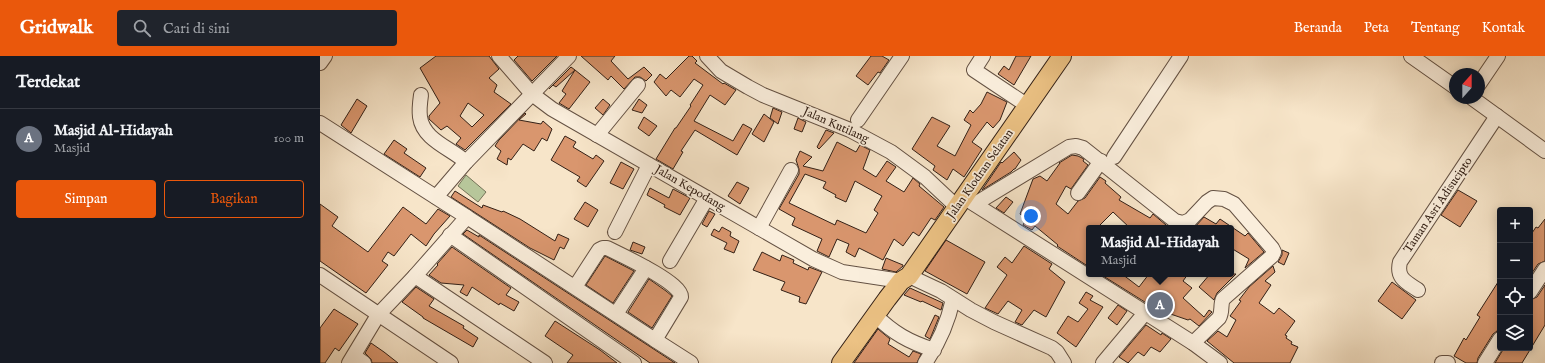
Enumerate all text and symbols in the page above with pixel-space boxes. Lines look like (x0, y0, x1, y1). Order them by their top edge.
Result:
search box (117, 10, 397, 46)
text: Gridwalk (20, 16, 93, 40)
icon: search (131, 17, 153, 39)
text: Cari di sini (163, 19, 230, 38)
text: Beranda (1294, 19, 1342, 37)
text: Peta (1364, 19, 1389, 37)
text: Tentang (1411, 19, 1460, 37)
text: Kontak (1482, 19, 1525, 37)
north arrow (1449, 68, 1485, 104)
text: Terdekat (16, 72, 80, 93)
street label: Jalan Kutilang (798, 103, 872, 147)
text: Masjid Al-Hidayah (54, 121, 173, 140)
street label: Jalan Klodran Selatan (942, 126, 1018, 224)
text: A (25, 130, 33, 147)
text: 100 m (274, 130, 304, 147)
text: Masjid (54, 140, 90, 157)
street label: Taman Asri Adisucipto (1400, 154, 1477, 256)
street label: Jalan Kepodang (650, 161, 728, 215)
button: Simpan (16, 180, 156, 218)
button: Bagikan (164, 180, 304, 218)
your location (1021, 206, 1041, 226)
map controls (1497, 207, 1533, 351)
button: + (1497, 207, 1533, 243)
popup (1086, 225, 1234, 277)
text: Masjid Al-Hidayah (1101, 233, 1219, 252)
button: − (1497, 243, 1533, 279)
text: Masjid (1101, 252, 1136, 269)
button: locate (1497, 279, 1533, 315)
pin: A (1147, 290, 1173, 320)
button: layers (1497, 315, 1533, 351)

